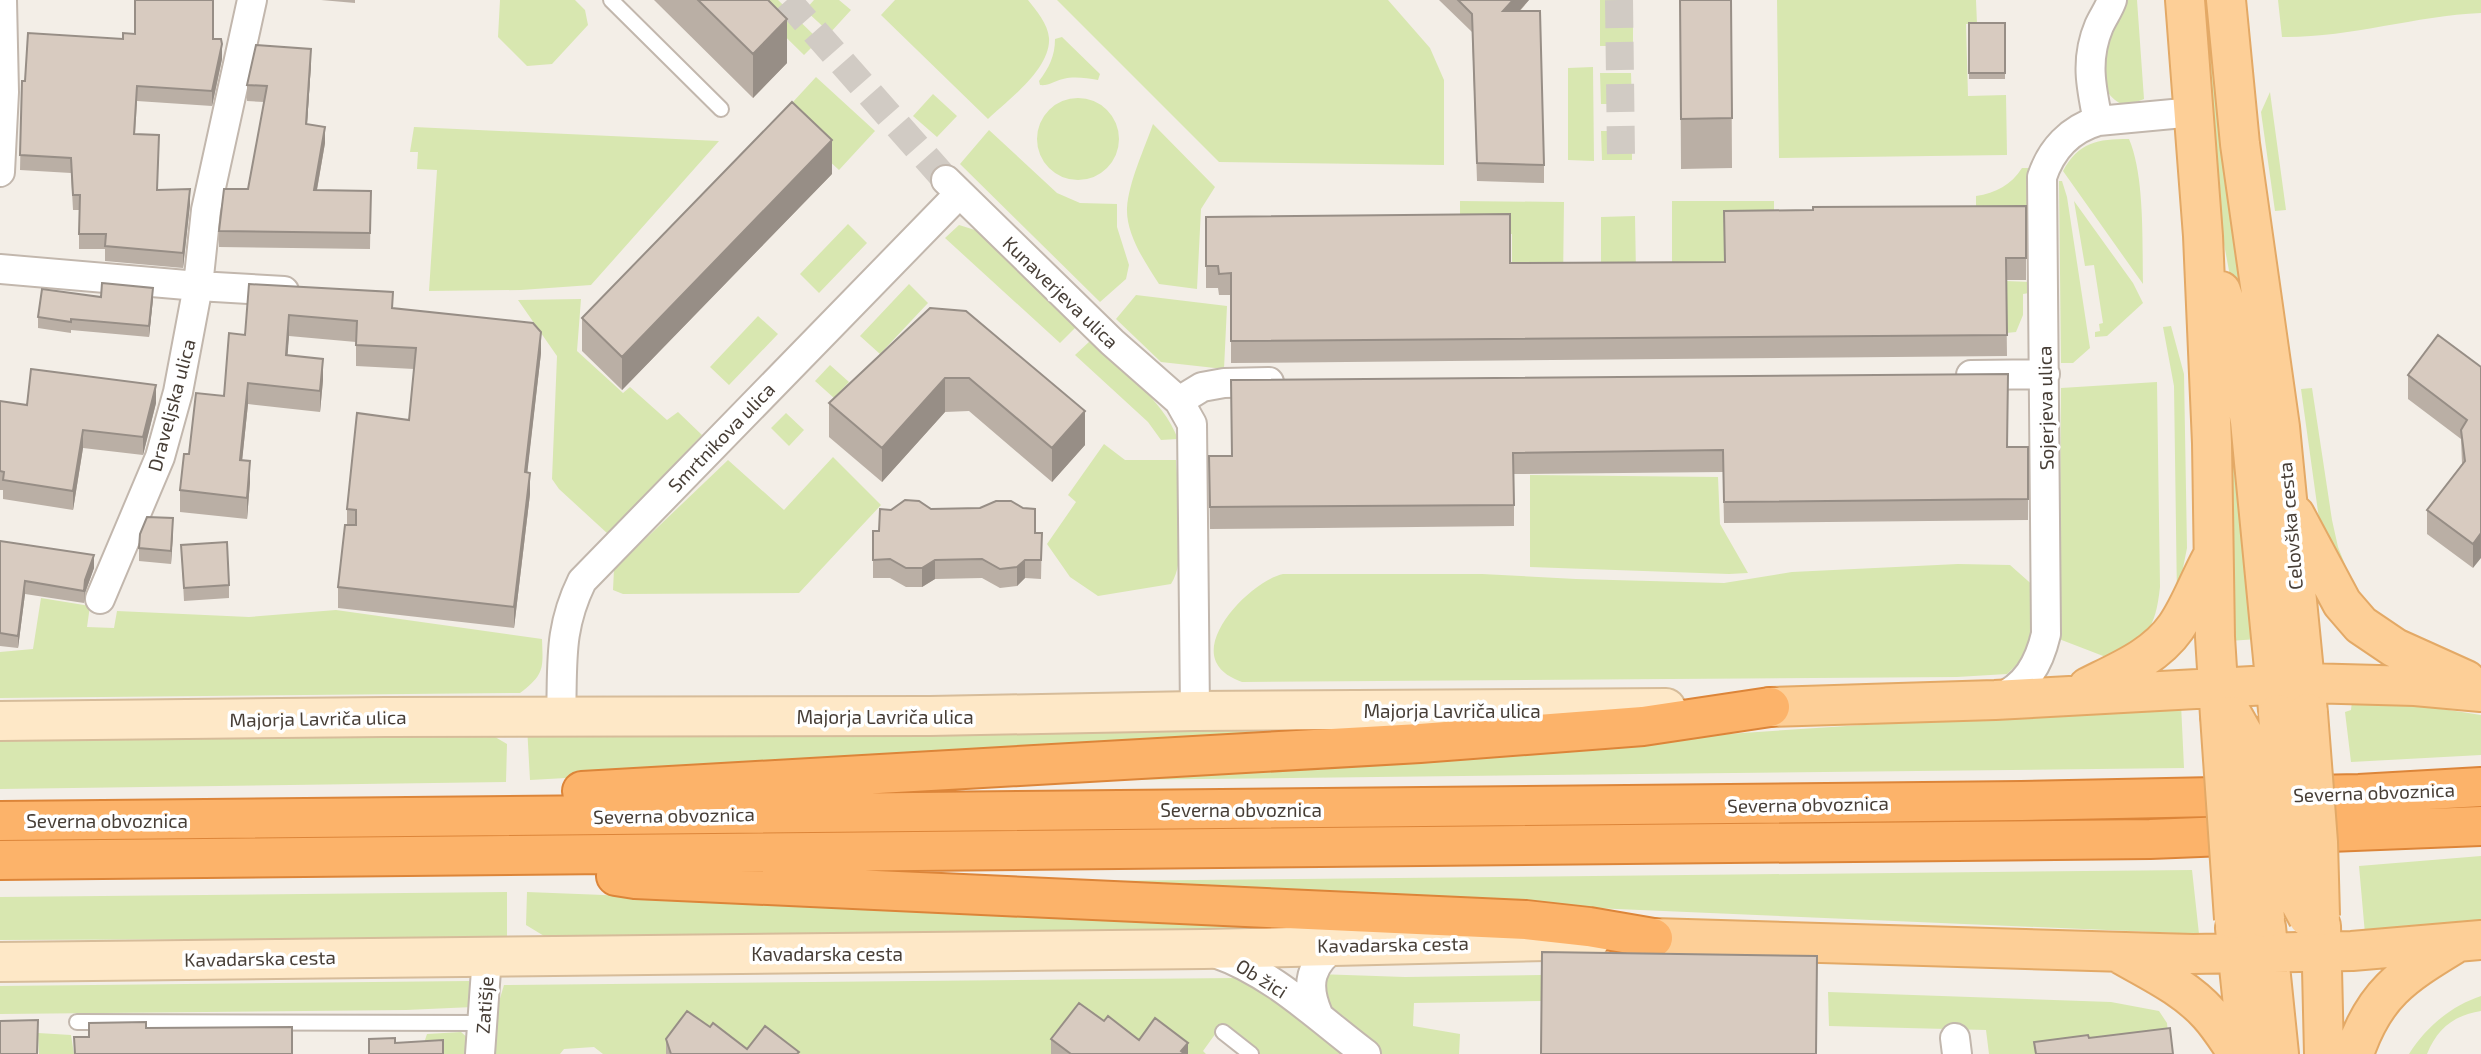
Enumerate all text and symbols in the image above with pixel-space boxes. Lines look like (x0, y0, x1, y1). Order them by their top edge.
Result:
street label: Kunaverjeva ulica (998, 231, 1124, 353)
street label: Draveljska ulica (142, 336, 200, 474)
street label: Sojerjeva ulica (2032, 346, 2058, 470)
street label: Smrtnikova ulica (663, 377, 779, 497)
street label: Celovška cesta (2273, 461, 2307, 591)
street label: Majorja Lavriča ulica (1363, 699, 1541, 722)
street label: Majorja Lavriča ulica (229, 705, 407, 731)
street label: Majorja Lavriča ulica (796, 705, 974, 728)
street label: Severna obvoznica (2293, 778, 2455, 806)
street label: Severna obvoznica (1727, 791, 1889, 817)
street label: Severna obvoznica (1160, 798, 1322, 821)
street label: Severna obvoznica (593, 802, 755, 828)
street label: Severna obvoznica (26, 809, 188, 832)
street label: Kavadarska cesta (1317, 931, 1469, 957)
street label: Kavadarska cesta (751, 942, 903, 965)
street label: Kavadarska cesta (184, 945, 336, 971)
street label: Ob žici (1232, 953, 1292, 1003)
street label: Zatišje (471, 975, 497, 1035)

